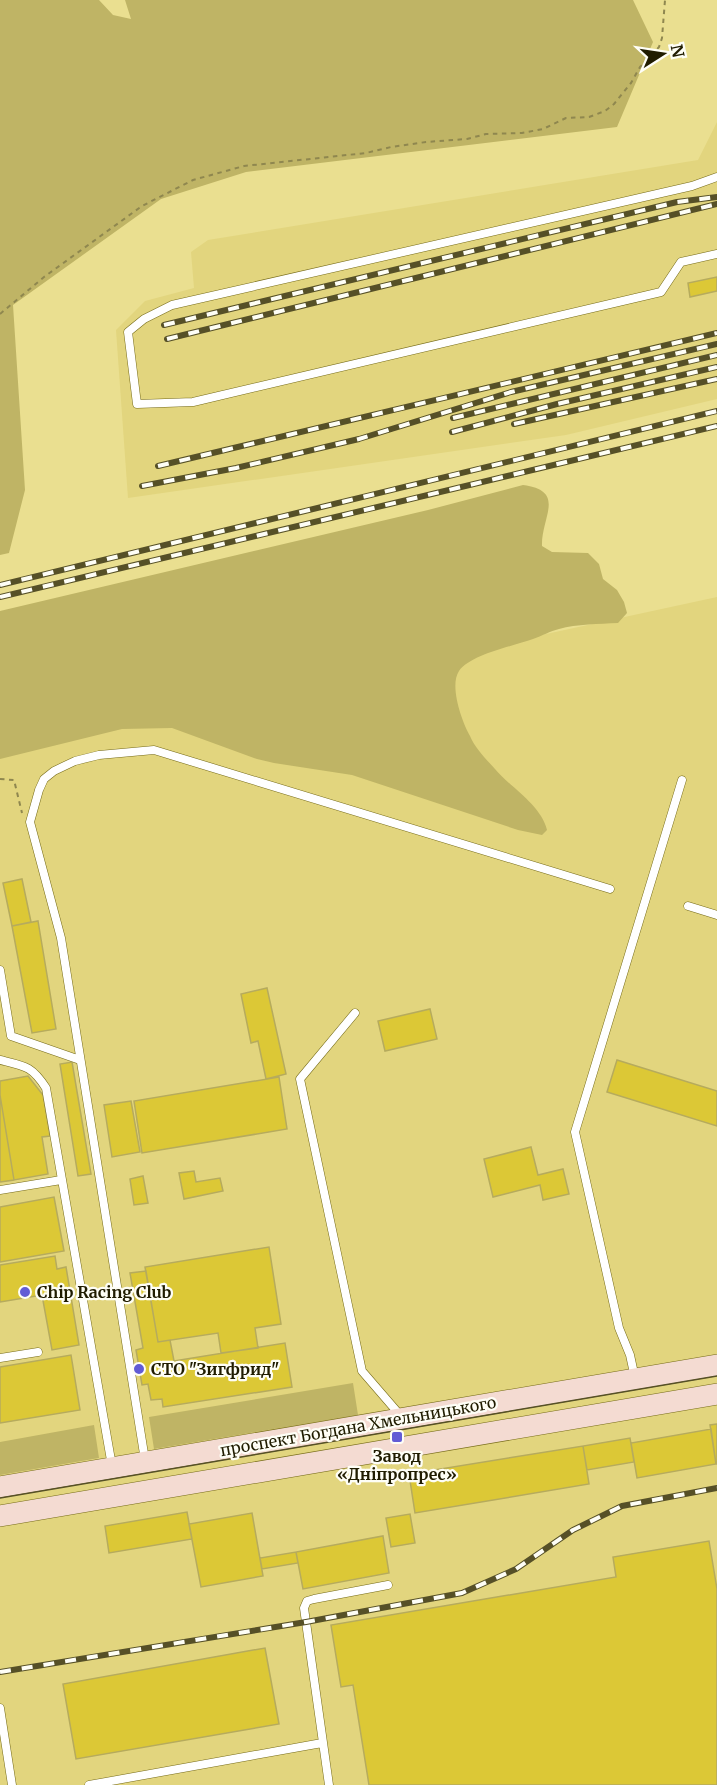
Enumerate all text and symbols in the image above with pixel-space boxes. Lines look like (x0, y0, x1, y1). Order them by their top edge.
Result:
north arrow (633, 24, 693, 84)
text: N (667, 43, 689, 59)
place label: Chip Racing Club (37, 1282, 172, 1302)
marker: Chip Racing Club (18, 1285, 32, 1299)
place label: СТО "Зигфрид" (151, 1359, 279, 1379)
marker: СТО "Зигфрид" (132, 1362, 146, 1376)
street label: проспект Богдана Хмельницького (218, 1392, 498, 1460)
marker: Завод «Дніпропрес» (390, 1430, 404, 1444)
place label: Завод «Дніпропрес» (337, 1446, 457, 1484)

